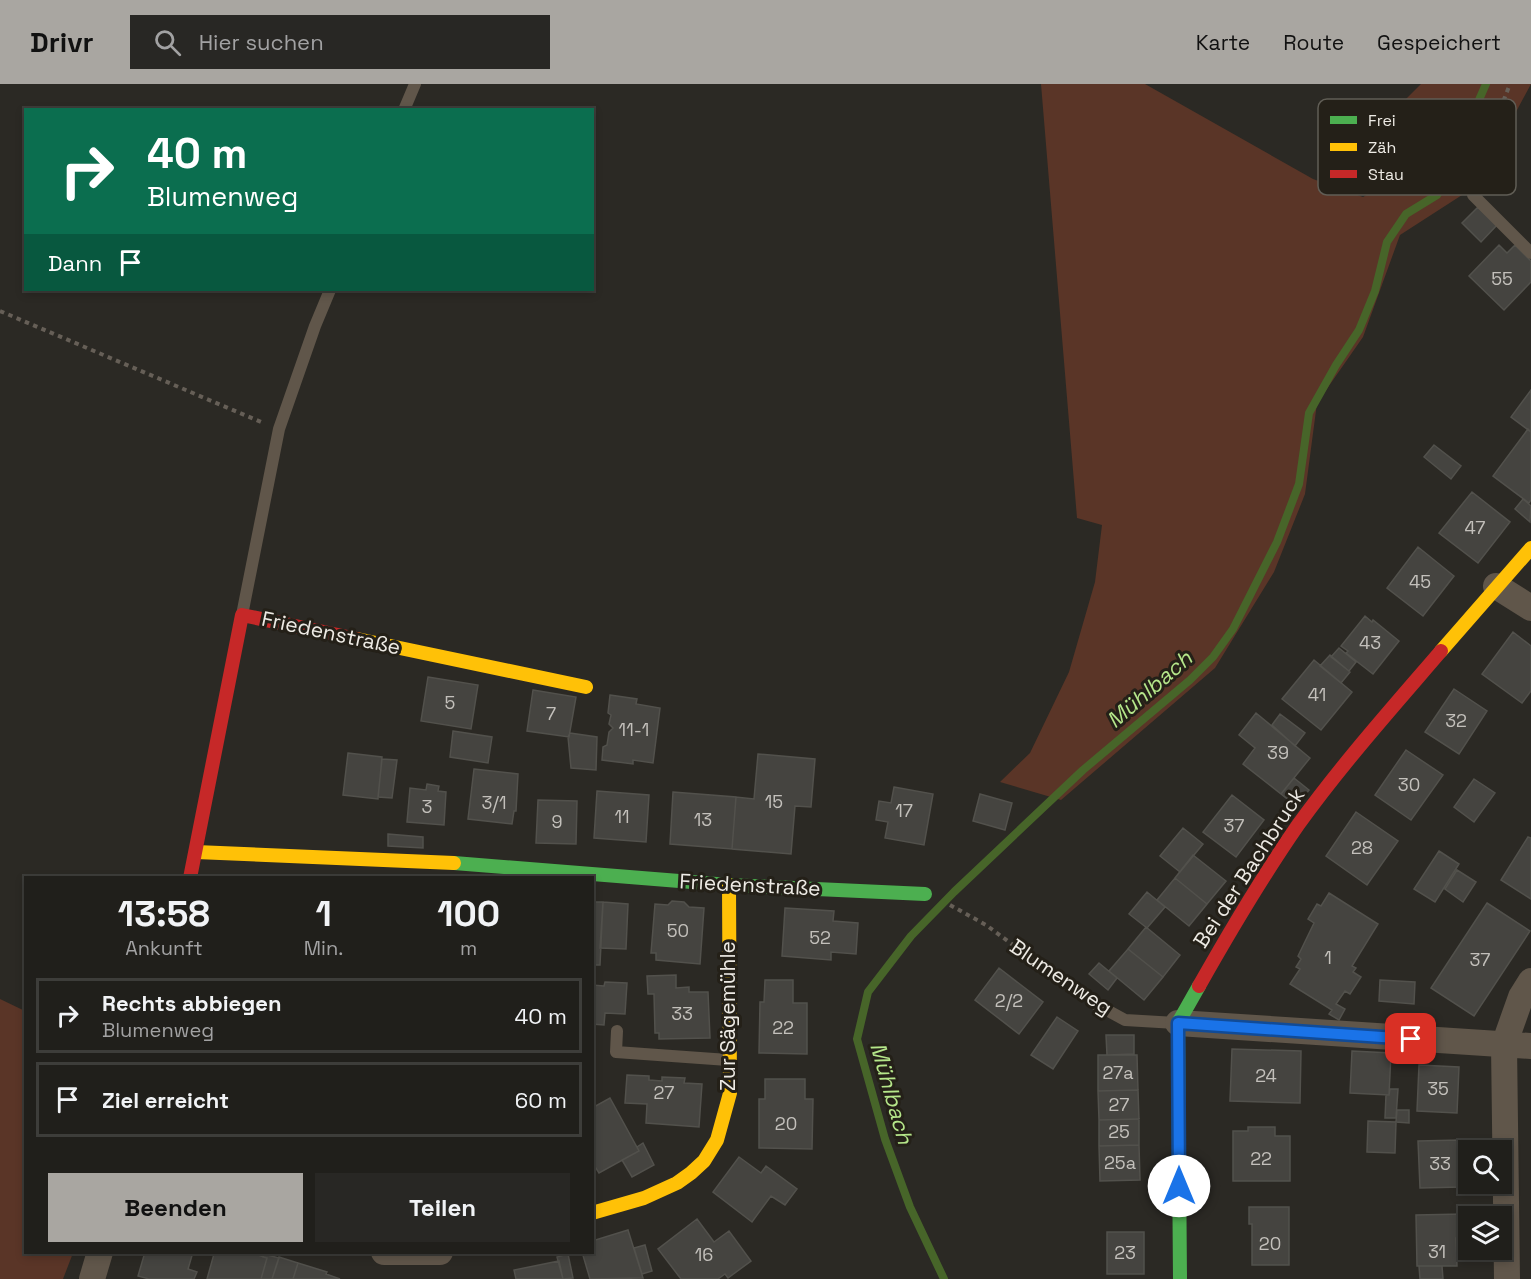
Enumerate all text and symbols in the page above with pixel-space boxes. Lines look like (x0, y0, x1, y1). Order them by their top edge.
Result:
search box (130, 15, 550, 69)
text: Drivr (30, 24, 94, 60)
icon: search (151, 26, 184, 59)
text: Hier suchen (199, 28, 324, 56)
text: Karte (1196, 29, 1250, 56)
text: Route (1283, 29, 1344, 56)
text: Gespeichert (1377, 29, 1501, 56)
legend (1318, 99, 1516, 195)
text: Frei (1368, 110, 1396, 131)
text: 40 m (147, 127, 247, 180)
icon: right (48, 132, 126, 210)
text: Zäh (1368, 137, 1396, 158)
text: Stau (1368, 164, 1404, 185)
text: Blumenweg (147, 179, 298, 214)
icon: arrive (114, 246, 147, 279)
text: Dann (48, 249, 102, 277)
house number: 55 (1491, 267, 1513, 290)
house number: 47 (1465, 516, 1485, 539)
house number: 45 (1409, 570, 1431, 593)
street label: Friedenstraße (259, 605, 403, 660)
house number: 43 (1359, 631, 1381, 654)
water label: Mühlbach (1100, 644, 1198, 734)
house number: 41 (1308, 683, 1326, 706)
house number: 5 (445, 691, 455, 714)
house number: 7 (546, 702, 556, 725)
house number: 32 (1445, 709, 1467, 732)
house number: 11-1 (619, 718, 649, 741)
house number: 39 (1267, 741, 1289, 764)
house number: 30 (1398, 773, 1420, 796)
street label: Bei der Bachbruck (1187, 783, 1310, 953)
house number: 15 (765, 790, 783, 813)
house number: 3/1 (481, 791, 507, 814)
house number: 3 (422, 795, 432, 818)
house number: 17 (895, 799, 913, 822)
house number: 11 (614, 805, 630, 828)
house number: 13 (694, 808, 712, 831)
house number: 9 (551, 810, 563, 833)
house number: 37 (1223, 814, 1245, 837)
house number: 28 (1351, 836, 1373, 859)
street label: Friedenstraße (679, 867, 821, 902)
text: 13:58 (118, 891, 210, 937)
text: 1 (315, 891, 332, 937)
text: 100 (437, 891, 500, 937)
house number: 50 (667, 919, 689, 942)
house number: 52 (809, 926, 831, 949)
street label: Blumenweg (1005, 932, 1118, 1021)
text: Ankunft (125, 935, 203, 961)
text: Min. (304, 935, 343, 961)
text: m (460, 935, 477, 961)
street label: Zur Sägemühle (714, 941, 741, 1091)
house number: 1 (1324, 946, 1332, 969)
house number: 37 (1469, 948, 1491, 971)
text: Rechts abbiegen (102, 989, 282, 1017)
house number: 2/2 (995, 989, 1023, 1012)
icon: right (51, 999, 84, 1032)
text: 40 m (515, 1002, 567, 1030)
house number: 33 (671, 1002, 693, 1025)
pin (1385, 1013, 1436, 1064)
house number: 22 (772, 1016, 794, 1039)
text: Blumenweg (102, 1017, 214, 1043)
icon: arrive (1394, 1022, 1427, 1055)
water label: Mühlbach (864, 1039, 920, 1148)
house number: 27a (1102, 1061, 1134, 1084)
house number: 24 (1255, 1064, 1277, 1087)
house number: 35 (1427, 1077, 1449, 1100)
house number: 27 (654, 1081, 674, 1104)
icon: arrive (51, 1083, 84, 1116)
text: Ziel erreicht (102, 1086, 229, 1114)
text: 60 m (515, 1086, 567, 1114)
house number: 27 (1109, 1093, 1129, 1116)
house number: 20 (775, 1112, 797, 1135)
house number: 25 (1108, 1120, 1130, 1143)
map controls (1458, 1140, 1512, 1260)
button: search (1458, 1140, 1512, 1194)
house number: 22 (1250, 1147, 1272, 1170)
house number: 25a (1104, 1151, 1136, 1174)
house number: 33 (1429, 1152, 1451, 1175)
position arrow (1147, 1154, 1211, 1218)
button: Beenden (48, 1173, 303, 1242)
button: Teilen (315, 1173, 570, 1242)
button: layers (1458, 1206, 1512, 1260)
house number: 20 (1259, 1232, 1281, 1255)
house number: 31 (1428, 1240, 1446, 1263)
house number: 23 (1114, 1241, 1136, 1264)
house number: 16 (695, 1243, 713, 1266)

